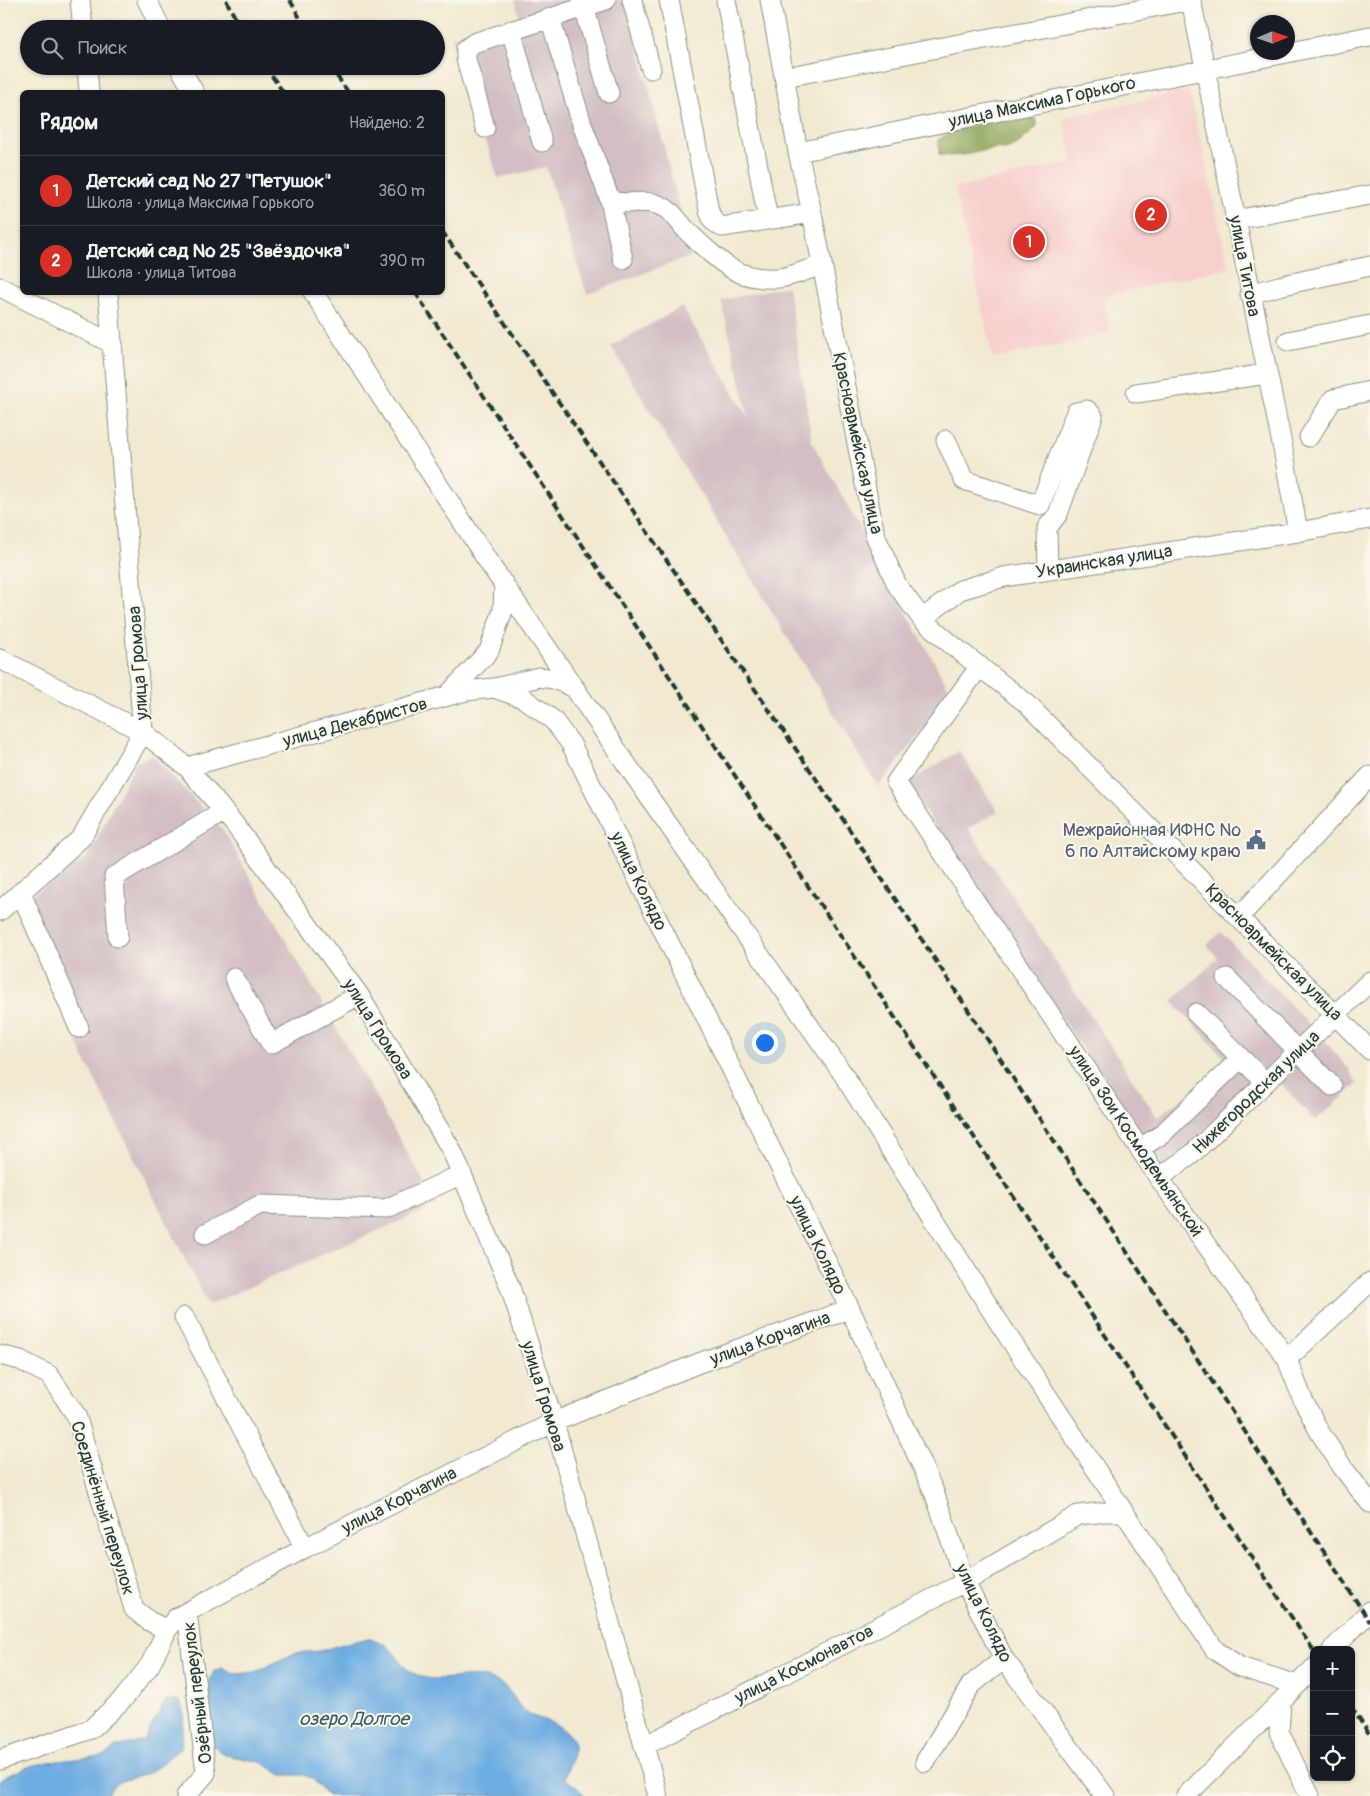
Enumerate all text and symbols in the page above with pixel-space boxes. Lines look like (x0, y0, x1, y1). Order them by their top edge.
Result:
north arrow (1250, 15, 1295, 60)
search box (20, 20, 445, 75)
icon: search (38, 34, 66, 62)
text: Поиск (78, 36, 128, 60)
street label: улица Максима Горького (946, 71, 1138, 134)
text: Рядом (40, 109, 98, 136)
text: Найдено: 2 (349, 113, 425, 133)
text: Детский сад № 27 "Петушок" (87, 169, 332, 193)
text: 1 (53, 181, 59, 201)
text: 360 m (378, 181, 425, 201)
text: Школа · улица Максима Горького (87, 193, 314, 213)
pin: 2 (1135, 196, 1167, 234)
street label: улица Титова (1223, 213, 1266, 319)
pin: 1 (1013, 223, 1045, 261)
text: Детский сад № 25 "Звёздочка" (87, 239, 350, 263)
text: 2 (52, 251, 60, 271)
text: 390 m (379, 251, 425, 271)
text: Школа · улица Титова (87, 263, 236, 283)
street label: Красноармейская улица (827, 350, 888, 536)
street label: Украинская улица (1034, 539, 1174, 584)
street label: улица Громова (123, 605, 154, 722)
street label: улица Декабристов (279, 692, 430, 753)
place label: Межрайонная ИФНС № 6 по Алтайскому краю (1063, 819, 1241, 863)
street label: улица Колядо (604, 827, 673, 935)
public building icon: Межрайонная ИФНС № 6 по Алтайскому краю (1245, 829, 1267, 851)
street label: Красноармейская улица (1200, 879, 1347, 1026)
street label: улица Громова (337, 974, 418, 1084)
street label: Нижегородская улица (1188, 1026, 1325, 1159)
your location (752, 1030, 778, 1056)
street label: улица Зои Космодемьянской (1062, 1040, 1208, 1241)
street label: улица Колядо (783, 1191, 852, 1299)
street label: улица Корчагина (706, 1306, 833, 1371)
street label: улица Громова (516, 1337, 571, 1454)
street label: Соединённый переулок (65, 1418, 140, 1598)
street label: улица Корчагина (337, 1462, 461, 1540)
street label: улица Колядо (949, 1559, 1018, 1667)
street label: улица Космонавтов (730, 1619, 878, 1710)
street label: Озёрный переулок (177, 1621, 218, 1765)
map controls (1310, 1646, 1355, 1781)
button: + (1310, 1646, 1355, 1691)
button: − (1310, 1691, 1355, 1736)
water label: озеро Долгое (299, 1707, 410, 1731)
button: locate (1310, 1736, 1355, 1781)

